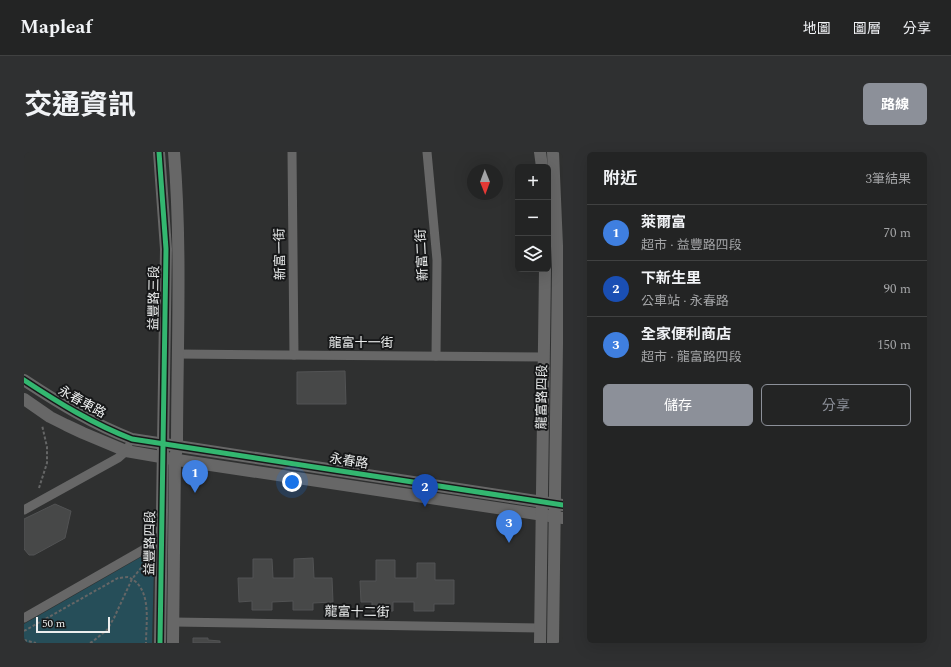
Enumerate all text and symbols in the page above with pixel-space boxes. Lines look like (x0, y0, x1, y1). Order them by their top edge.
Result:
text: Mapleaf (20, 13, 92, 42)
text: 地圖 (803, 18, 831, 39)
text: 圖層 (853, 18, 881, 39)
text: 分享 (903, 18, 931, 39)
button: 路線 (863, 83, 927, 125)
text: 交通資訊 (24, 84, 136, 127)
north arrow (467, 164, 503, 200)
map controls (515, 164, 551, 272)
button: + (515, 164, 551, 200)
text: 附近 (603, 166, 637, 192)
text: 3筆結果 (865, 169, 911, 189)
button: − (515, 200, 551, 236)
text: 萊爾富 (641, 211, 686, 234)
text: 1 (612, 223, 620, 243)
text: 70 m (884, 223, 911, 243)
street label: 新富一街 (270, 228, 290, 280)
street label: 新富二街 (411, 229, 433, 281)
text: 超市 · 益豐路四段 (641, 235, 742, 255)
button: layers (515, 236, 551, 272)
street label: 益豐路三段 (143, 265, 165, 331)
text: 下新生里 (641, 267, 701, 290)
text: 2 (612, 279, 620, 299)
text: 90 m (884, 279, 911, 299)
text: 公車站 · 永春路 (641, 291, 729, 311)
text: 全家便利商店 (641, 323, 731, 346)
street label: 龍富十一街 (328, 333, 394, 353)
text: 3 (612, 335, 620, 355)
text: 150 m (877, 335, 911, 355)
text: 超市 · 龍富路四段 (641, 347, 742, 367)
street label: 龍富路四段 (531, 364, 553, 430)
street label: 永春東路 (54, 381, 110, 423)
button: 儲存 (603, 384, 753, 426)
button: 分享 (761, 384, 911, 426)
street label: 永春路 (328, 448, 370, 474)
pin: 1 (182, 460, 208, 493)
your location (282, 472, 302, 492)
pin: 2 (412, 474, 438, 507)
street label: 益豐路四段 (139, 510, 161, 576)
pin: 3 (496, 510, 522, 543)
street label: 龍富十二街 (324, 601, 390, 623)
scale bar (36, 615, 110, 634)
text: 50 m (42, 615, 65, 632)

